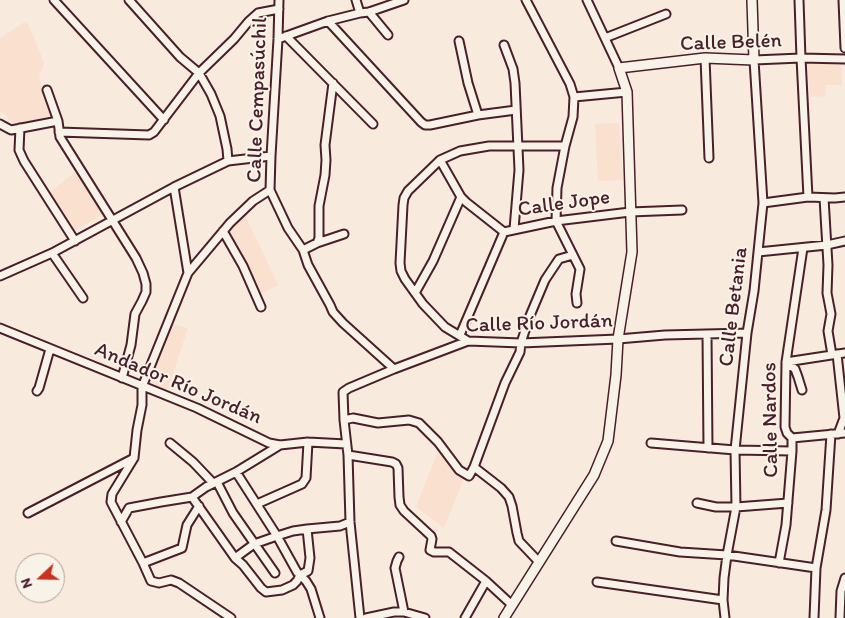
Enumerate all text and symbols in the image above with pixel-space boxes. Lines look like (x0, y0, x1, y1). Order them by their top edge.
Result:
street label: Calle Cempasúchil (243, 17, 273, 183)
street label: Calle Belén (680, 29, 782, 57)
street label: Calle Jope (516, 185, 612, 223)
street label: Calle Betania (714, 246, 754, 368)
street label: Calle Río Jordán (465, 309, 613, 339)
street label: Andador Río Jordán (91, 337, 265, 431)
street label: Calle Nardos (757, 362, 785, 478)
north arrow (15, 553, 65, 603)
text: N (17, 576, 36, 591)

